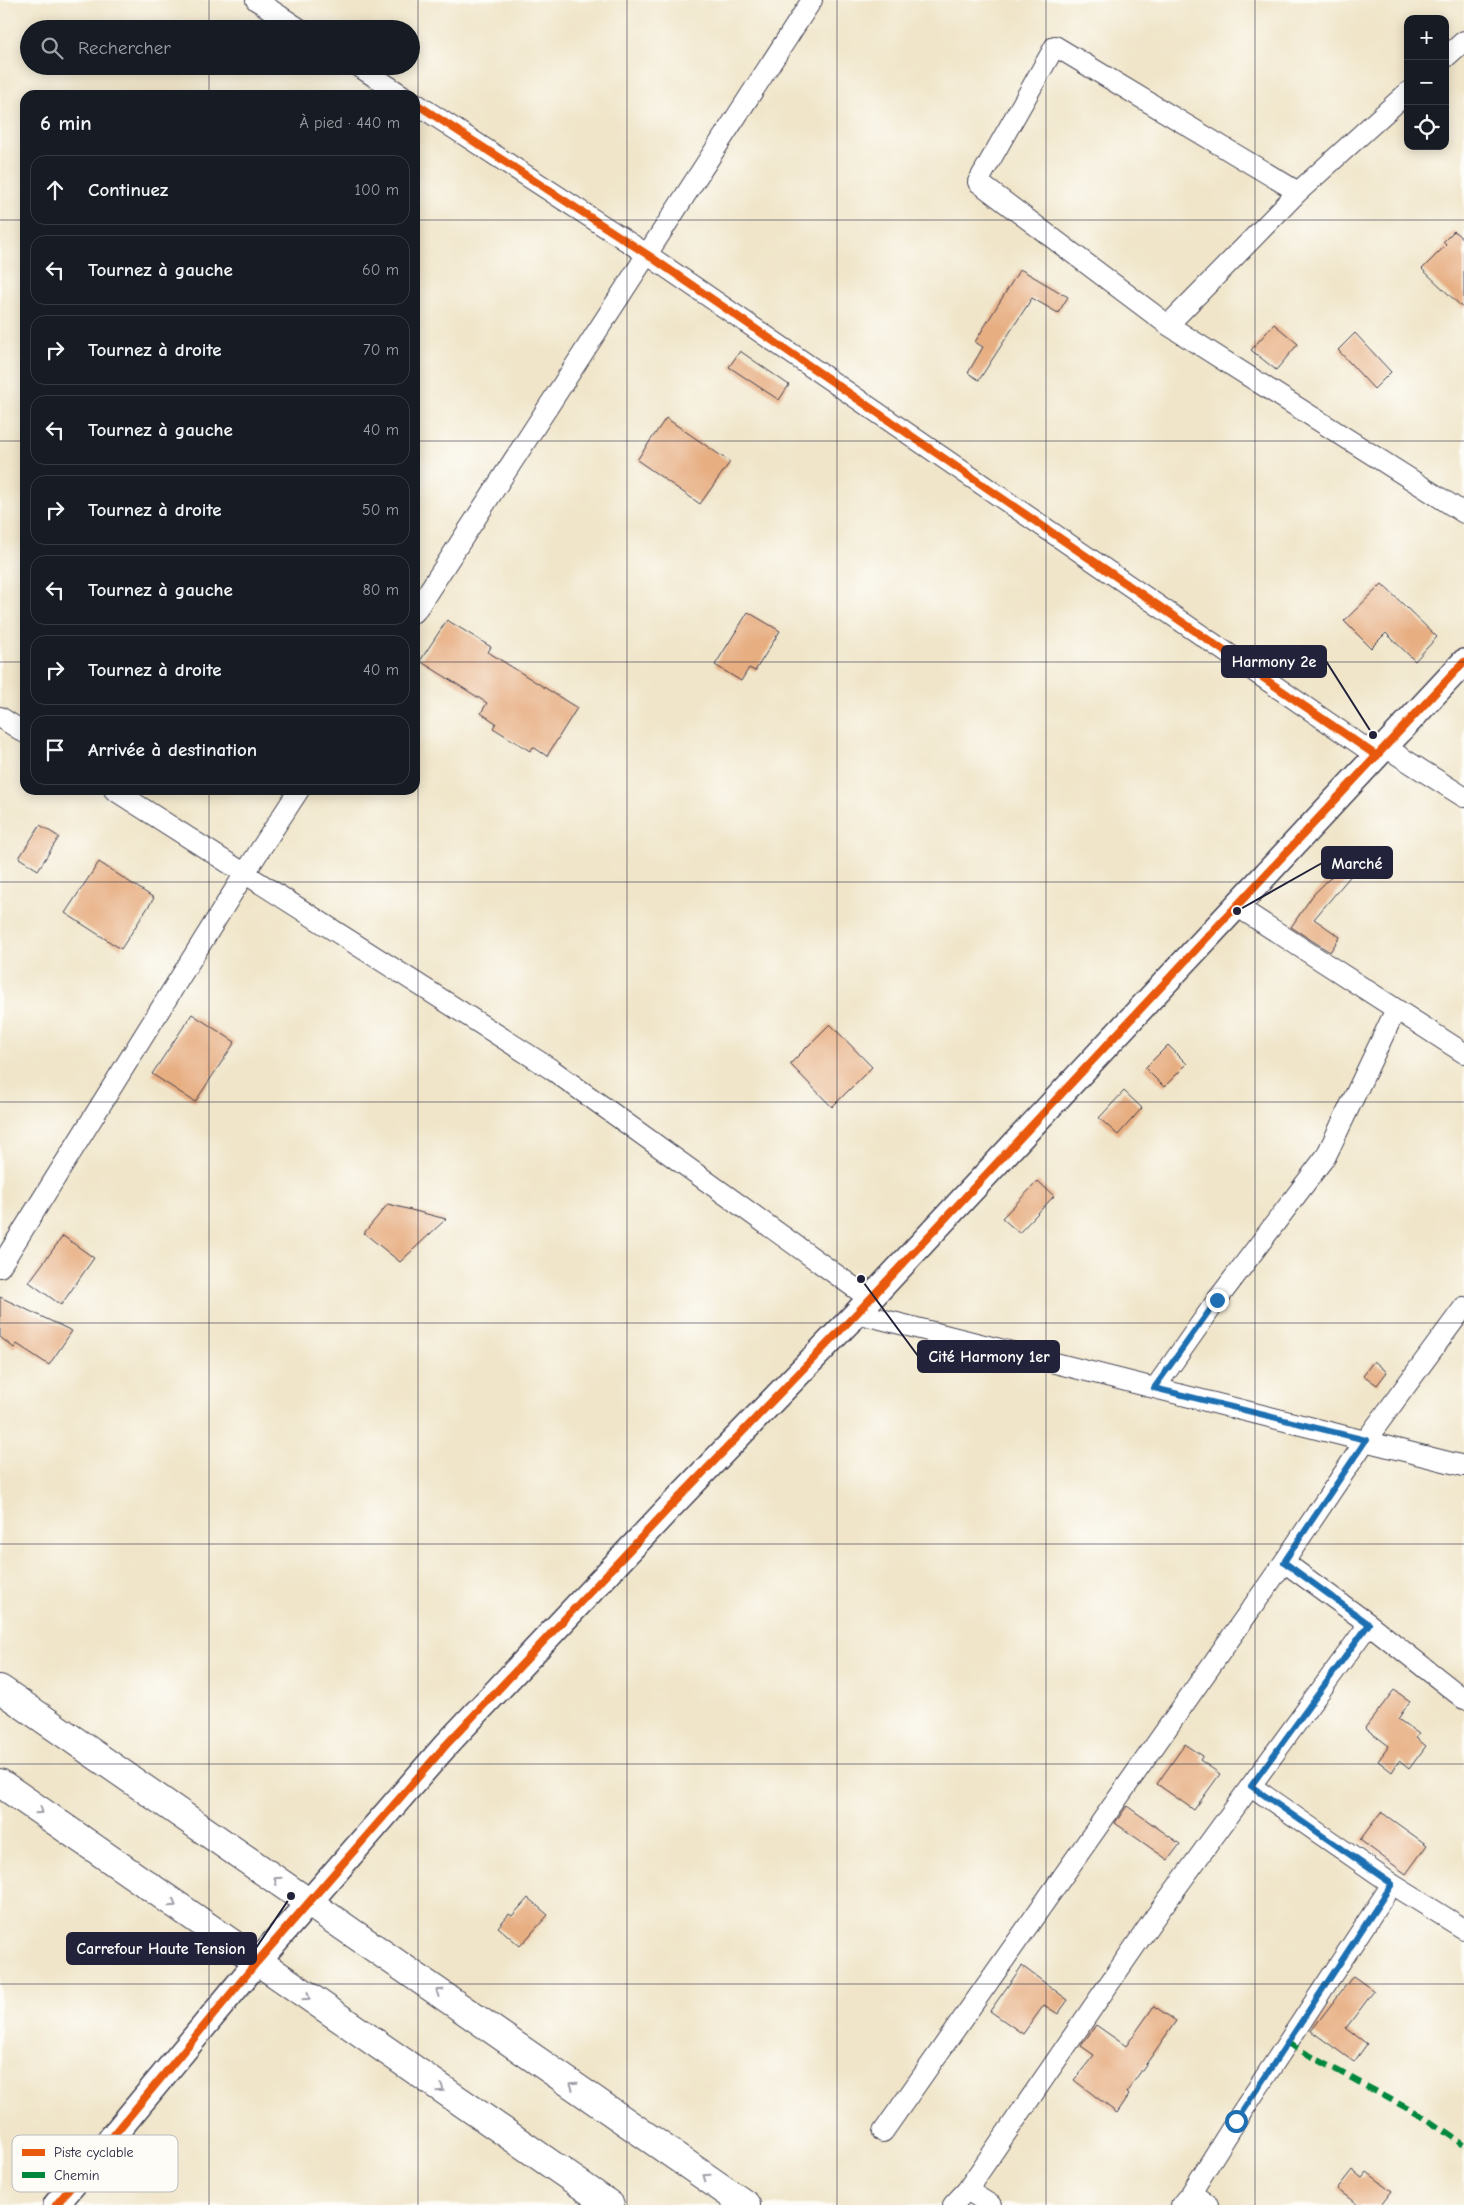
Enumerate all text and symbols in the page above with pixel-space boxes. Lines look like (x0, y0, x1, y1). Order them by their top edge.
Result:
map controls (1404, 15, 1449, 150)
button: + (1404, 15, 1449, 60)
search box (20, 20, 420, 75)
icon: search (38, 34, 66, 62)
text: Rechercher (78, 37, 171, 59)
button: − (1404, 60, 1449, 105)
button: locate (1404, 105, 1449, 150)
text: 6 min (40, 111, 92, 135)
text: À pied · 440 m (299, 114, 400, 132)
icon: ahead (41, 176, 69, 204)
text: Continuez (88, 179, 168, 201)
text: 100 m (355, 181, 399, 199)
icon: left (41, 256, 69, 284)
text: Tournez à gauche (88, 259, 233, 281)
text: 60 m (362, 261, 399, 279)
icon: right (41, 336, 69, 364)
text: Tournez à droite (88, 339, 222, 361)
text: 70 m (363, 341, 399, 359)
icon: left (41, 416, 69, 444)
text: Tournez à gauche (88, 419, 233, 441)
text: 40 m (363, 421, 399, 439)
icon: right (41, 496, 69, 524)
text: Tournez à droite (88, 499, 222, 521)
text: 50 m (362, 501, 399, 519)
icon: left (41, 576, 69, 604)
text: Tournez à gauche (88, 579, 233, 601)
text: 80 m (362, 581, 399, 599)
callout: Harmony 2e (1222, 646, 1326, 677)
text: Harmony 2e (1232, 653, 1316, 671)
icon: right (41, 656, 69, 684)
text: Tournez à droite (88, 659, 222, 681)
text: 40 m (363, 661, 399, 679)
icon: arrive (41, 736, 69, 764)
text: Arrivée à destination (88, 739, 257, 761)
callout: Marché (1322, 847, 1392, 878)
text: Marché (1332, 855, 1383, 873)
route end (1206, 1289, 1229, 1312)
callout: Cité Harmony 1er (918, 1341, 1059, 1372)
text: Cité Harmony 1er (928, 1348, 1050, 1366)
one-way arrow (34, 1805, 44, 1814)
one-way arrow (273, 1877, 283, 1886)
one-way arrow (167, 1898, 177, 1907)
callout: Carrefour Haute Tension (67, 1933, 256, 1964)
text: Carrefour Haute Tension (76, 1940, 246, 1958)
one-way arrow (435, 1989, 445, 1998)
one-way arrow (301, 1991, 310, 2000)
one-way arrow (569, 2082, 579, 2091)
one-way arrow (435, 2083, 444, 2092)
route start (1225, 2110, 1248, 2133)
legend (12, 2135, 178, 2192)
text: Piste cyclable (54, 2144, 134, 2161)
text: Chemin (54, 2167, 100, 2184)
one-way arrow (702, 2174, 712, 2183)

